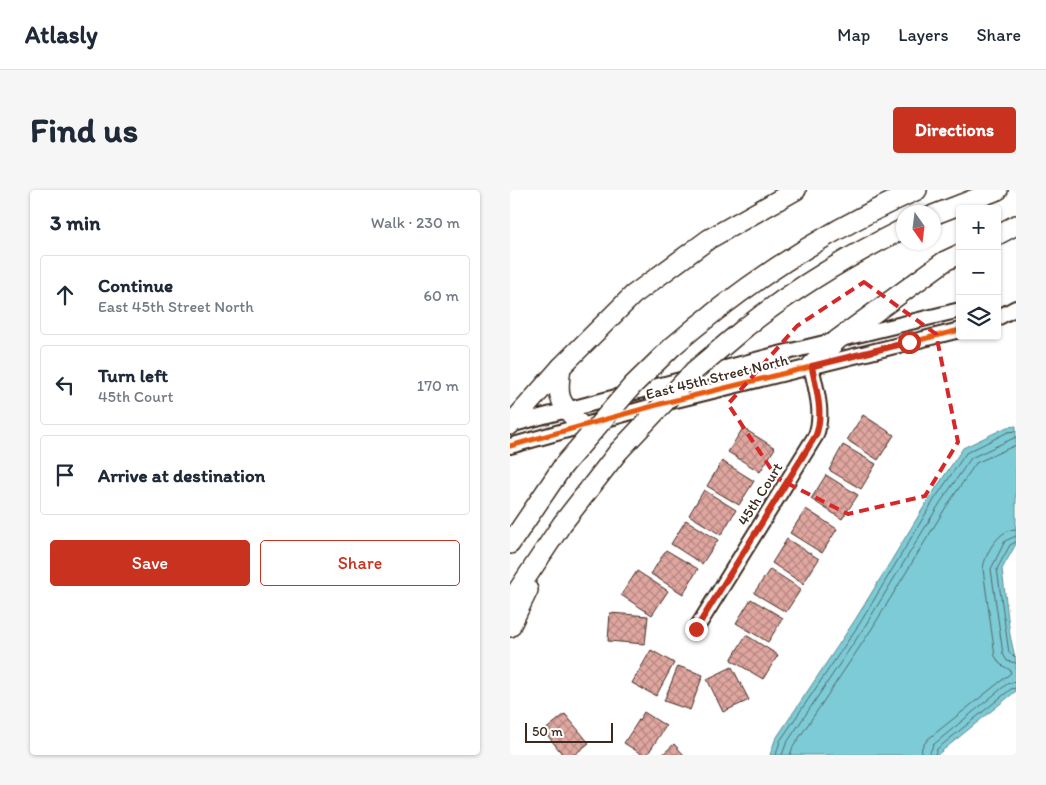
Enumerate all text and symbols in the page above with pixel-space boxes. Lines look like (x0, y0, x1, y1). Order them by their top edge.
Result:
text: Atlasly (25, 20, 98, 49)
text: Map (837, 24, 870, 46)
text: Layers (898, 24, 948, 46)
text: Share (976, 24, 1021, 46)
button: Directions (893, 107, 1016, 153)
text: Find us (30, 109, 138, 151)
north arrow (896, 205, 941, 250)
map controls (956, 205, 1001, 340)
button: + (956, 205, 1001, 250)
text: 3 min (50, 210, 100, 235)
text: Walk · 230 m (371, 213, 460, 232)
button: − (956, 250, 1001, 295)
text: Continue (98, 274, 173, 297)
icon: ahead (51, 281, 79, 309)
text: 60 m (424, 286, 459, 305)
button: layers (956, 295, 1001, 340)
text: East 45th Street North (98, 297, 254, 316)
route start (898, 331, 921, 354)
street label: East 45th Street North (644, 351, 790, 403)
text: Turn left (98, 364, 168, 387)
icon: left (51, 371, 79, 399)
text: 170 m (417, 376, 459, 395)
text: 45th Court (98, 387, 173, 406)
street label: 45th Court (734, 459, 787, 529)
icon: arrive (51, 461, 79, 489)
text: Arrive at destination (98, 464, 265, 487)
button: Save (50, 540, 250, 586)
button: Share (260, 540, 460, 586)
route end (685, 618, 708, 641)
scale bar (525, 720, 612, 743)
text: 50 m (532, 723, 563, 740)

